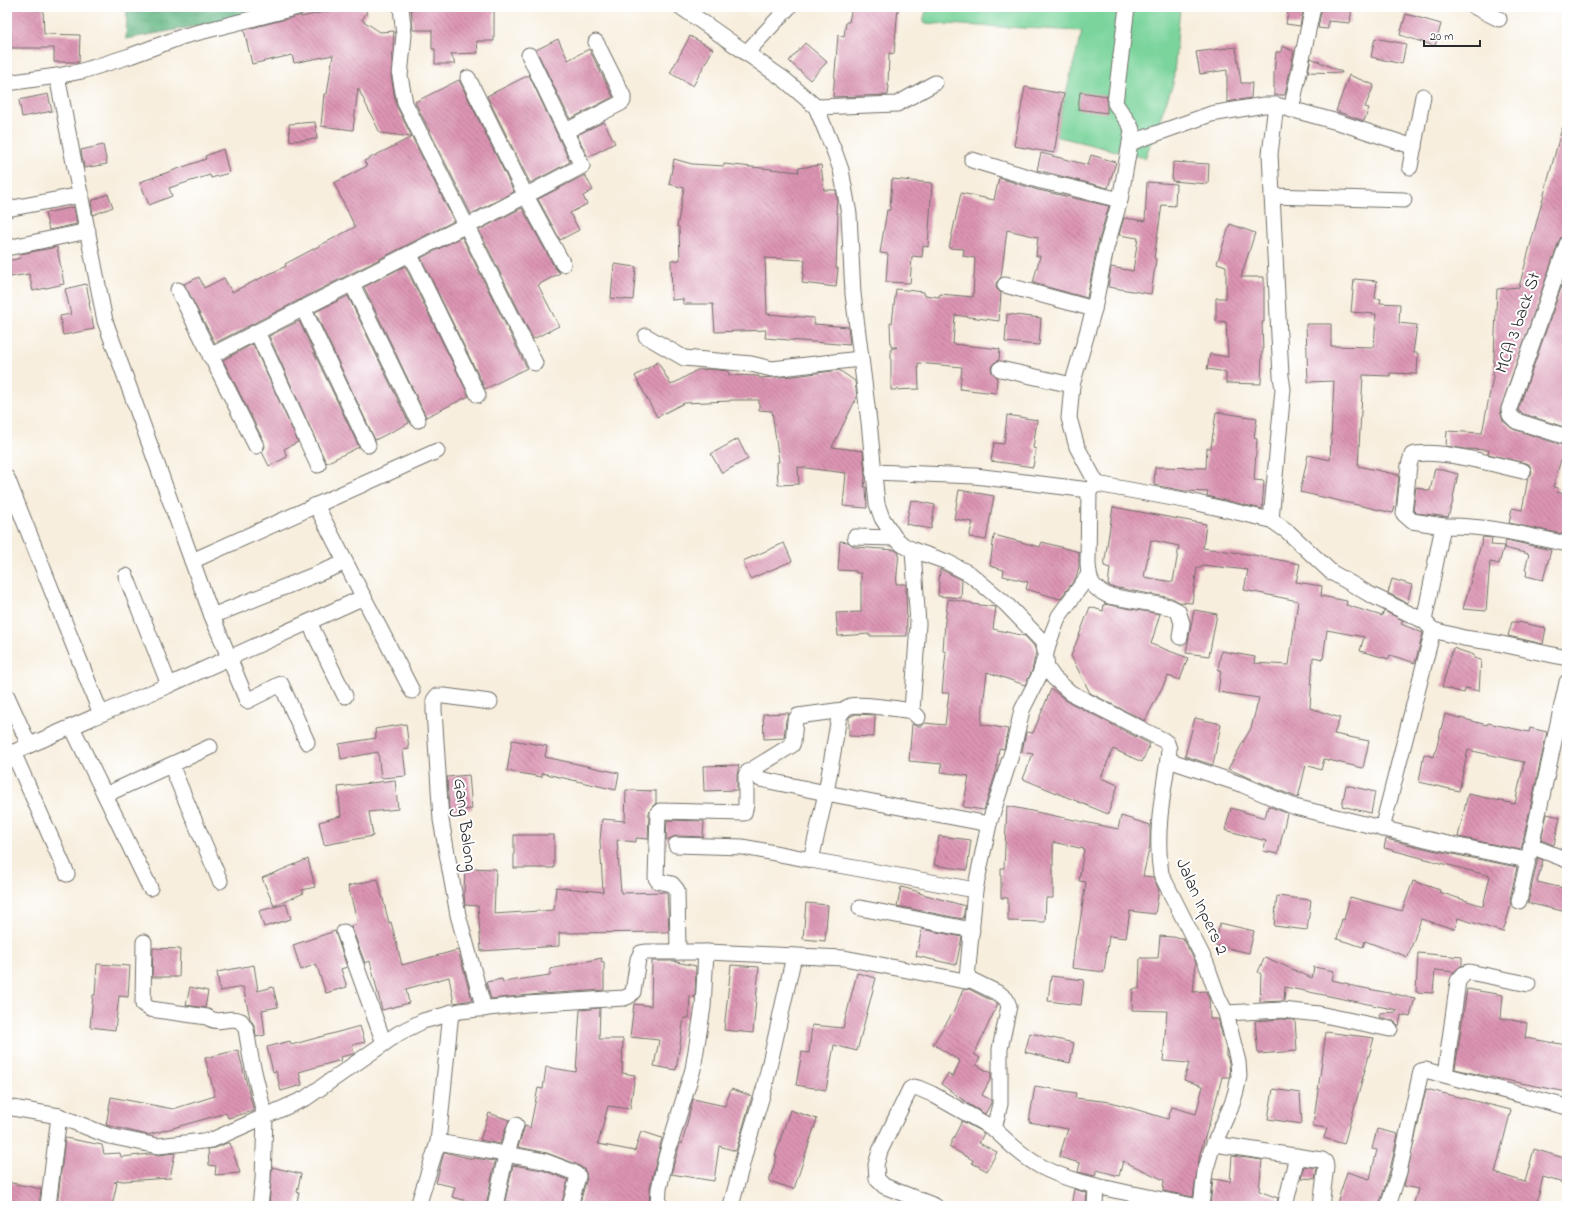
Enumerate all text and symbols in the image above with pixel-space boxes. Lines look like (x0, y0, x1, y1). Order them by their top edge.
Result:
scale bar (1424, 22, 1480, 48)
text: 20 m (1430, 28, 1453, 46)
street label: MCA 3 back St (1490, 269, 1548, 377)
street label: Gang Balong (444, 777, 483, 873)
street label: Jalan Inpers 2 (1168, 854, 1234, 960)

